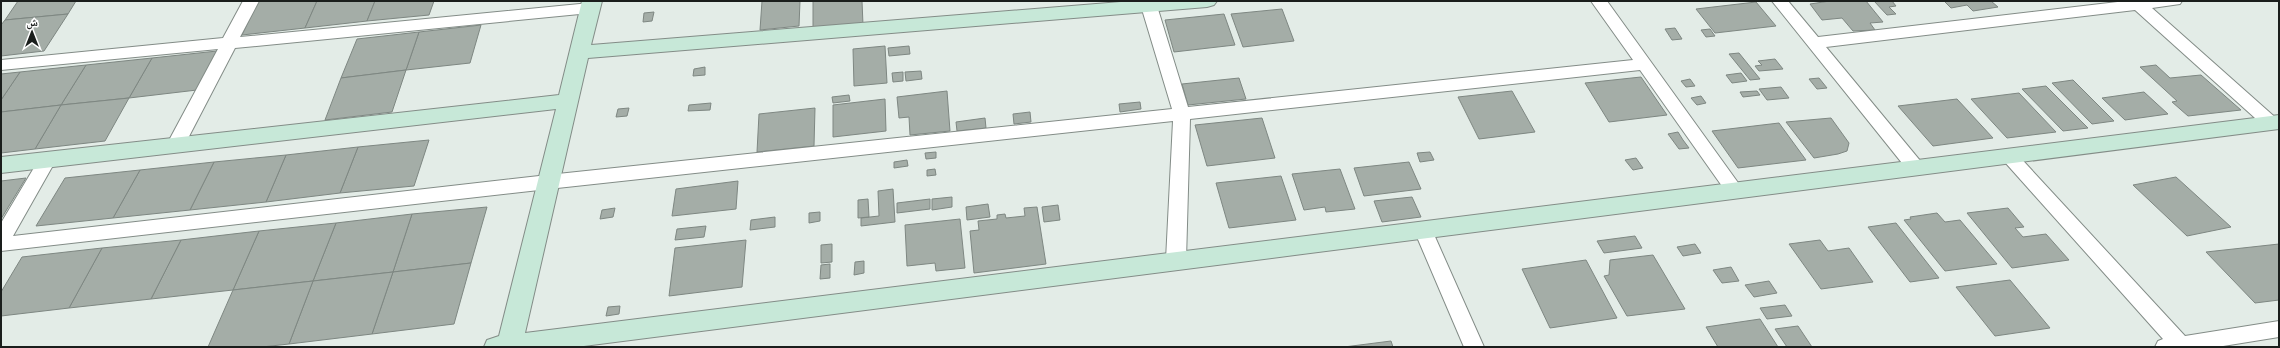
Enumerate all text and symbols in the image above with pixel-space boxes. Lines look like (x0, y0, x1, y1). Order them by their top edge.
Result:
north arrow (12, 12, 52, 52)
text: ش (26, 15, 38, 30)

